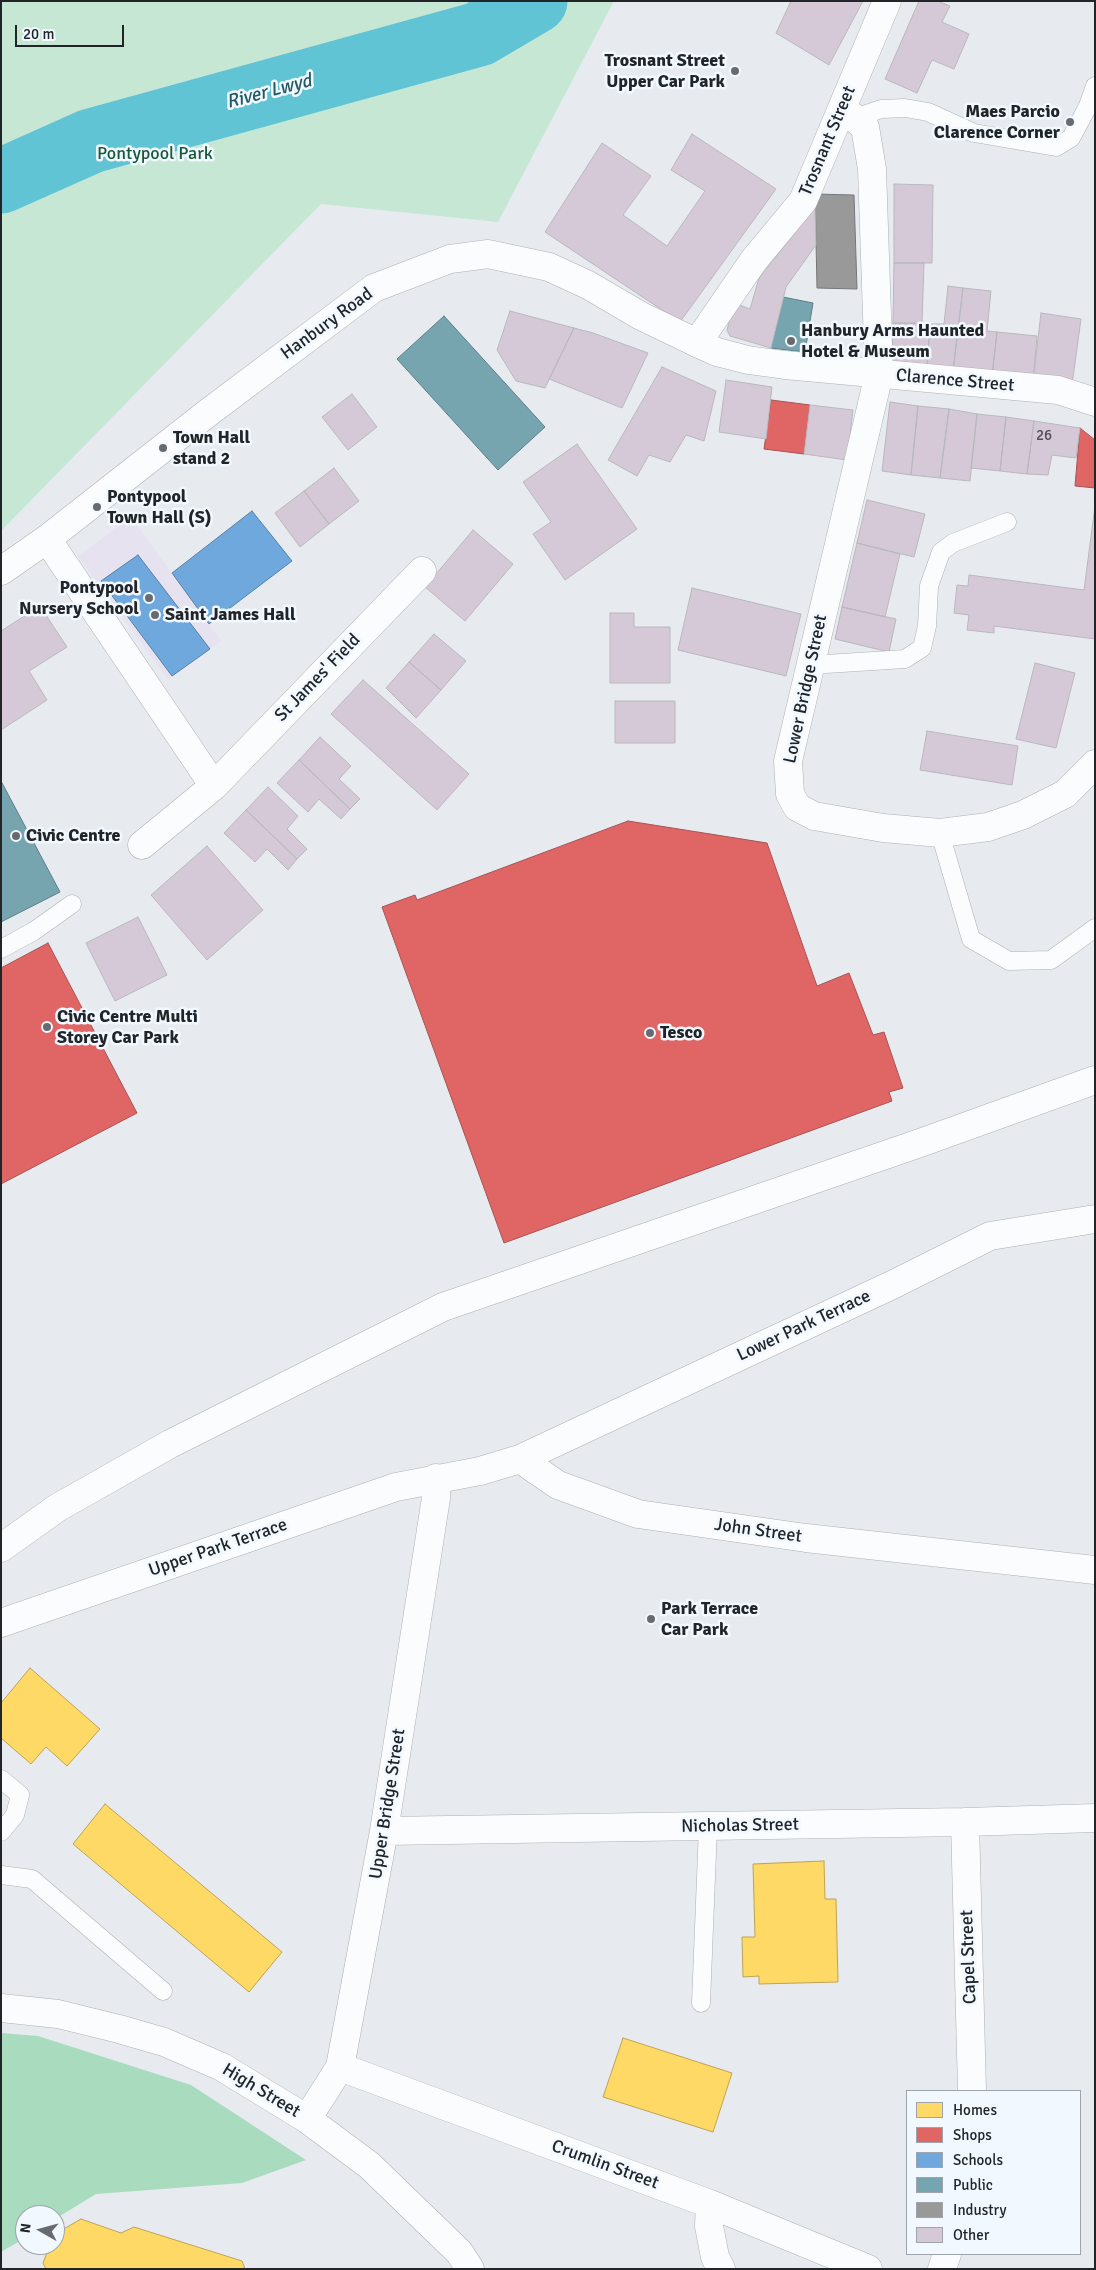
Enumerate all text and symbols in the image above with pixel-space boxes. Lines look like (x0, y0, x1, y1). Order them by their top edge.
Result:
scale bar (18, 15, 126, 47)
text: 20 m (23, 25, 54, 43)
place label: Trosnant Street Upper Car Park (604, 50, 725, 92)
marker: Trosnant Street Upper Car Park (729, 65, 741, 77)
water label: River Lwyd (224, 70, 314, 114)
street label: Trosnant Street (795, 83, 861, 199)
place label: Maes Parcio Clarence Corner (934, 101, 1060, 144)
marker: Maes Parcio Clarence Corner (1064, 116, 1076, 128)
park label: Pontypool Park (97, 143, 213, 165)
street label: Hanbury Road (277, 283, 377, 365)
place label: Hanbury Arms Haunted Hotel & Museum (801, 320, 984, 362)
marker: Hanbury Arms Haunted Hotel & Museum (785, 335, 797, 347)
street label: Clarence Street (895, 365, 1015, 397)
place label: Town Hall stand 2 (173, 427, 250, 469)
house number: 26 (1036, 427, 1052, 445)
marker: Town Hall stand 2 (157, 442, 169, 454)
place label: Pontypool Town Hall (S) (107, 486, 212, 528)
marker: Pontypool Town Hall (S) (91, 501, 103, 513)
place label: Pontypool Nursery School (19, 577, 139, 620)
marker: Pontypool Nursery School (143, 592, 155, 604)
place label: Saint James Hall (165, 604, 296, 626)
marker: Saint James Hall (149, 609, 161, 621)
street label: Lower Bridge Street (780, 613, 832, 765)
street label: St James' Field (271, 630, 365, 726)
place label: Civic Centre (26, 825, 121, 847)
marker: Civic Centre (10, 830, 22, 842)
place label: Civic Centre Multi Storey Car Park (57, 1006, 198, 1048)
marker: Civic Centre Multi Storey Car Park (41, 1021, 53, 1033)
place label: Tesco (660, 1022, 702, 1044)
marker: Tesco (644, 1027, 656, 1039)
street label: Lower Park Terrace (734, 1286, 874, 1366)
street label: Upper Park Terrace (146, 1514, 290, 1582)
street label: John Street (713, 1514, 803, 1548)
place label: Park Terrace Car Park (661, 1598, 758, 1640)
marker: Park Terrace Car Park (645, 1613, 657, 1625)
street label: Upper Bridge Street (365, 1727, 411, 1881)
street label: Nicholas Street (681, 1814, 799, 1838)
street label: Capel Street (957, 1909, 981, 2005)
street label: High Street (218, 2059, 304, 2123)
legend (906, 2090, 1081, 2255)
text: Homes (953, 2101, 997, 2119)
text: Shops (953, 2126, 992, 2144)
street label: Crumlin Street (548, 2136, 662, 2194)
text: Schools (953, 2151, 1003, 2169)
text: Public (953, 2176, 993, 2194)
text: Industry (953, 2201, 1006, 2219)
north arrow (15, 2205, 65, 2255)
text: N (17, 2222, 35, 2234)
text: Other (953, 2226, 989, 2244)

